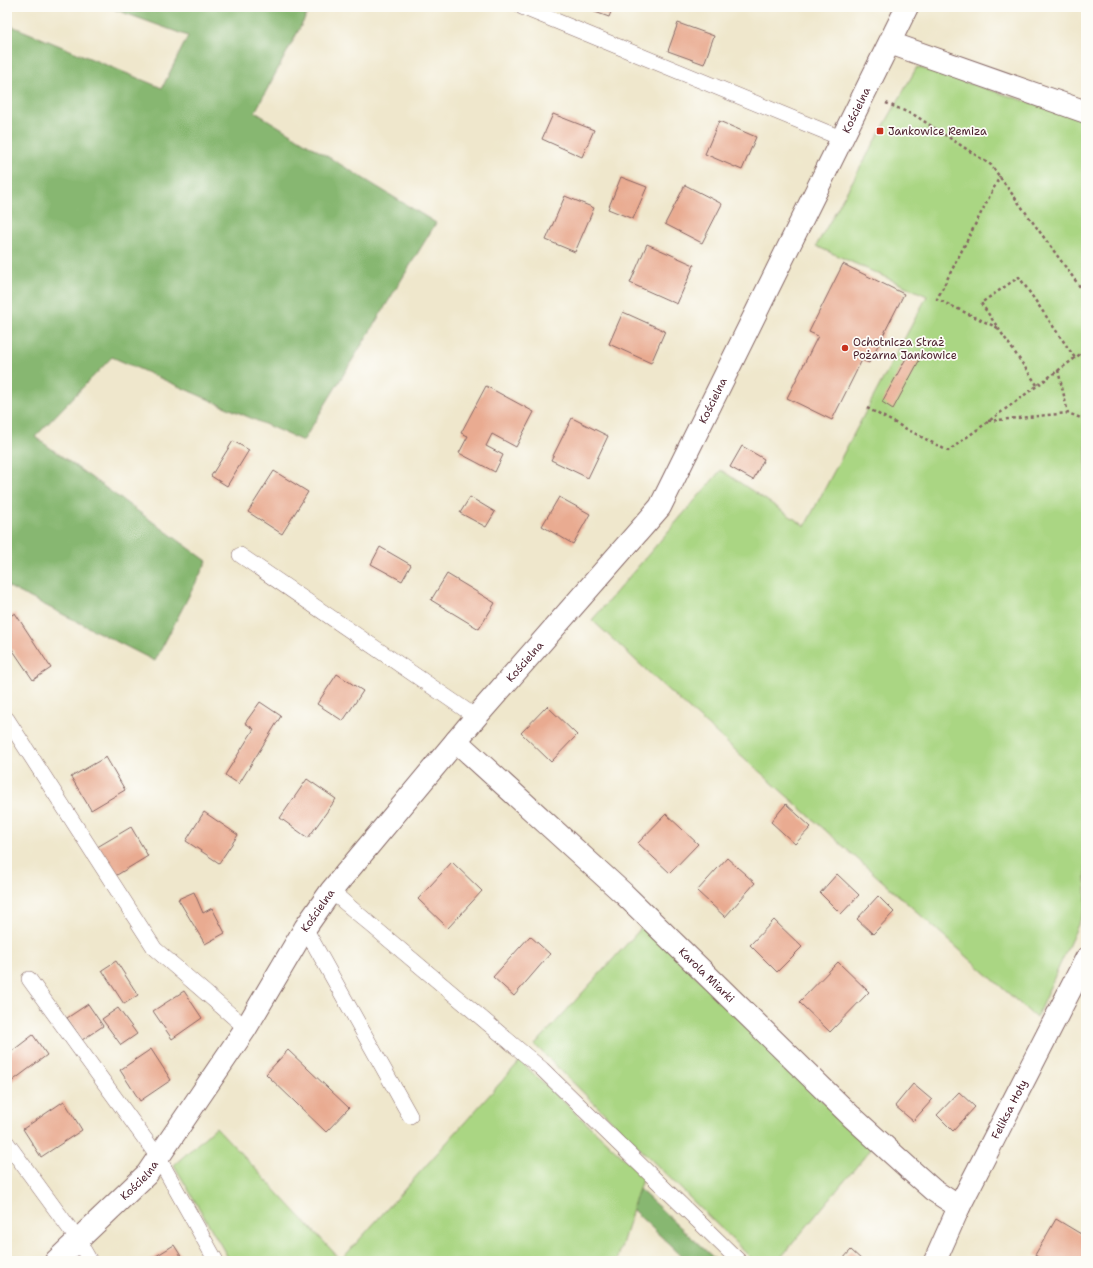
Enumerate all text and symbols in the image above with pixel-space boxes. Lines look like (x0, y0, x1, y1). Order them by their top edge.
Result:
street label: Kościelna (839, 85, 874, 136)
place label: Jankowice Remiza (888, 124, 987, 139)
marker: Jankowice Remiza (875, 126, 885, 136)
place label: Ochotnicza Straż Pożarna Jankowice (853, 335, 957, 363)
marker: Ochotnicza Straż Pożarna Jankowice (840, 343, 850, 353)
street label: Kościelna (695, 375, 731, 426)
street label: Kościelna (503, 638, 547, 685)
street label: Kościelna (297, 886, 338, 935)
street label: Karola Miarki (675, 944, 738, 1006)
street label: Feliksa Hoły (988, 1077, 1031, 1142)
street label: Kościelna (117, 1158, 162, 1204)

